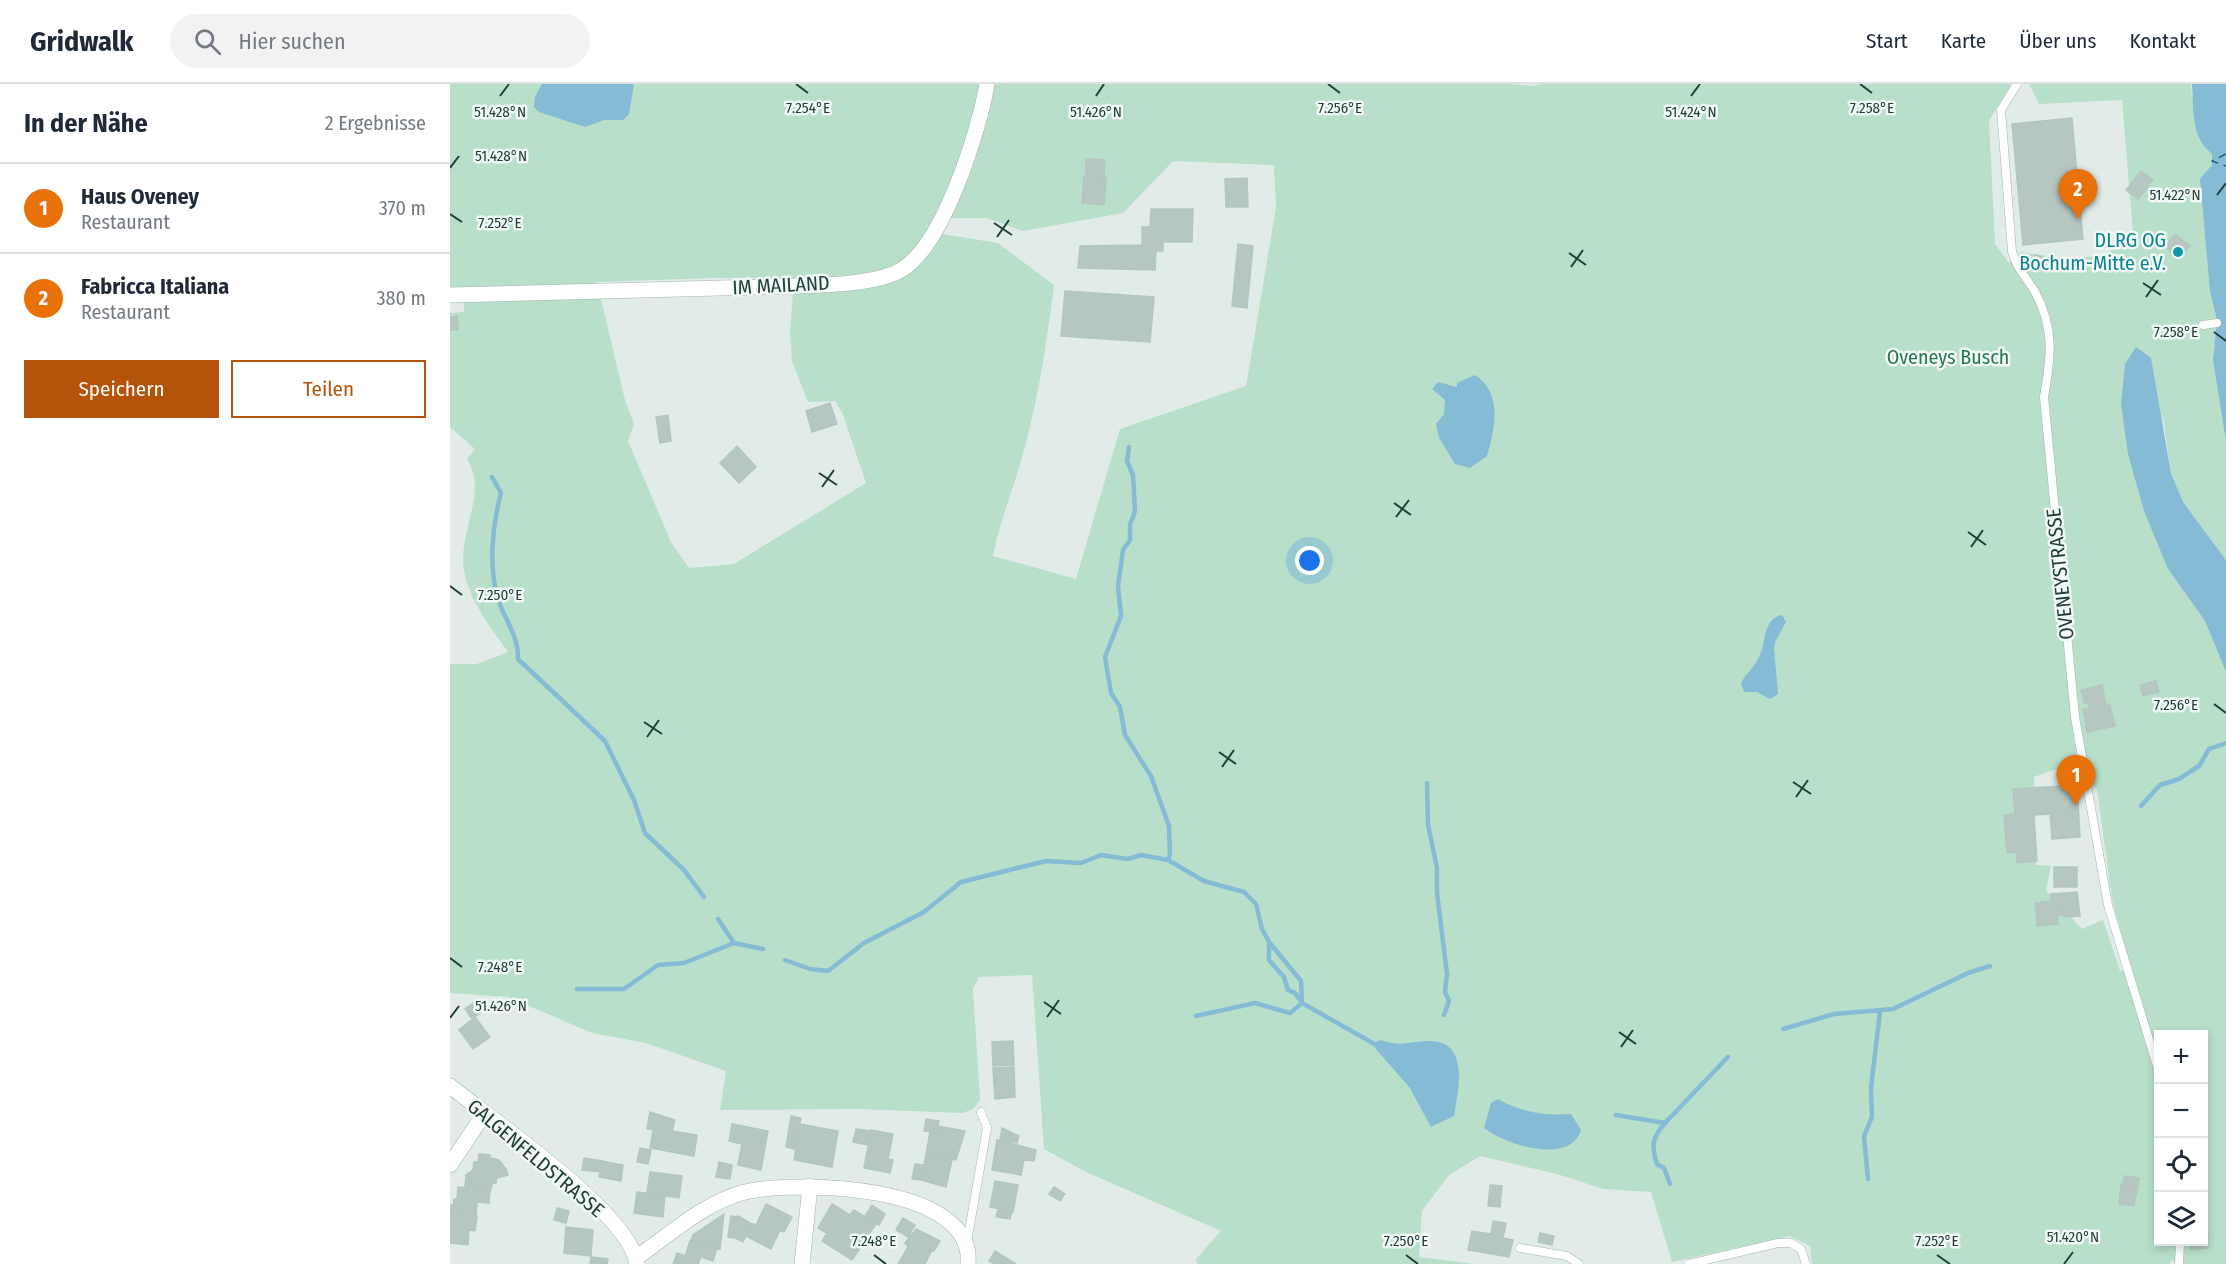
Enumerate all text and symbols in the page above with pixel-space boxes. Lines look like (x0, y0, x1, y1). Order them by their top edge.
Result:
search box (170, 14, 590, 68)
text: Gridwalk (30, 25, 134, 58)
icon: search (191, 25, 224, 58)
text: Hier suchen (239, 28, 346, 55)
text: Start (1866, 28, 1908, 54)
text: Karte (1941, 28, 1986, 54)
text: Über uns (2019, 28, 2096, 54)
text: Kontakt (2129, 28, 2196, 54)
text: 7.254°E (786, 99, 830, 117)
text: 7.256°E (1318, 99, 1362, 117)
text: 7.258°E (1850, 99, 1894, 117)
text: 51.428°N (474, 103, 526, 121)
text: 51.426°N (1070, 103, 1122, 121)
text: 51.424°N (1665, 103, 1717, 121)
text: In der Nähe (24, 108, 148, 139)
text: 2 Ergebnisse (325, 111, 426, 135)
text: 51.428°N (475, 147, 527, 165)
pin: 2 (2058, 170, 2098, 219)
text: Haus Oveney (81, 183, 199, 210)
text: 51.422°N (2149, 186, 2201, 204)
text: 1 (39, 196, 48, 220)
text: 370 m (379, 196, 426, 220)
text: Restaurant (81, 210, 170, 234)
text: 7.252°E (478, 214, 522, 232)
place label: DLRG OG Bochum-Mitte e.V. (2019, 228, 2166, 275)
marker: DLRG OG Bochum-Mitte e.V. (2171, 245, 2185, 259)
street label: IM MAILAND (732, 270, 830, 300)
text: Fabricca Italiana (81, 273, 229, 300)
text: 2 (39, 286, 48, 310)
text: 380 m (376, 286, 426, 310)
text: Restaurant (81, 300, 170, 324)
text: 7.258°E (2154, 323, 2198, 341)
park label: Oveneys Busch (1887, 345, 2009, 369)
button: Speichern (24, 360, 219, 418)
button: Teilen (231, 360, 426, 418)
street label: OVENEYSTRASSE (2041, 507, 2079, 641)
your location (1295, 546, 1324, 575)
text: 7.250°E (478, 586, 522, 604)
text: 7.256°E (2154, 696, 2198, 714)
pin: 1 (2056, 756, 2096, 805)
text: 7.248°E (478, 958, 522, 976)
text: 51.426°N (475, 997, 527, 1015)
map controls (2154, 1030, 2208, 1246)
button: + (2154, 1030, 2208, 1084)
button: − (2154, 1084, 2208, 1138)
street label: GALGENFELDSTRASSE (463, 1094, 609, 1222)
button: locate (2154, 1138, 2208, 1192)
button: layers (2154, 1192, 2208, 1246)
text: 51.420°N (2047, 1228, 2099, 1246)
text: 7.248°E (852, 1232, 896, 1250)
text: 7.250°E (1384, 1232, 1428, 1250)
text: 7.252°E (1915, 1232, 1959, 1250)

